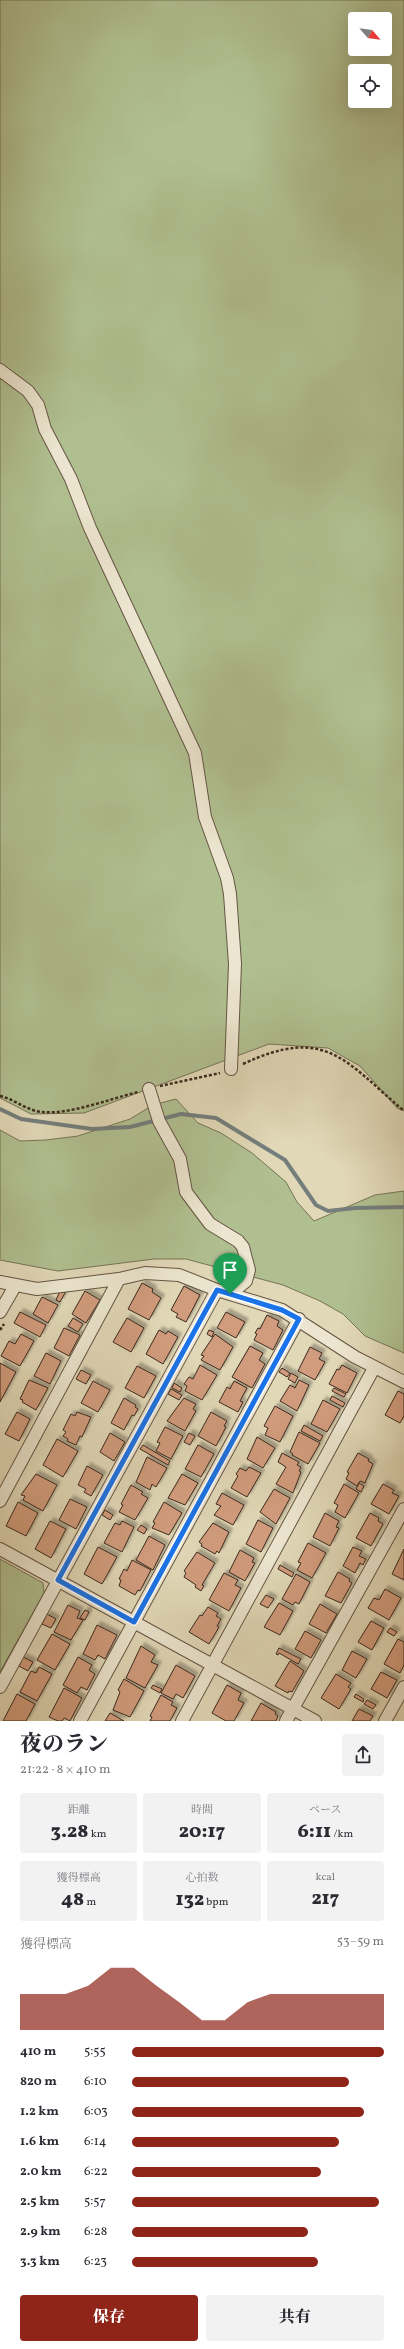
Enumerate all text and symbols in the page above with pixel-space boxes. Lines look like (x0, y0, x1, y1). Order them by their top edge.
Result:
north arrow (348, 12, 392, 56)
map controls (348, 12, 392, 108)
button: locate (348, 64, 392, 108)
pin (213, 1253, 247, 1294)
icon: arrive (219, 1259, 241, 1281)
text: 夜のラン (20, 1730, 108, 1761)
button: share (342, 1734, 384, 1776)
text: 21:22 · 8 × 410 m (20, 1761, 110, 1779)
text: 距離 (68, 1803, 90, 1818)
text: 時間 (191, 1803, 213, 1818)
text: ペース (309, 1803, 342, 1818)
text: 3.28 (51, 1818, 89, 1846)
text: 20:17 (179, 1818, 225, 1846)
text: 6:11 (298, 1818, 331, 1846)
text: km (89, 1827, 107, 1842)
text: /km (331, 1827, 353, 1842)
text: kcal (316, 1870, 335, 1885)
text: 獲得標高 (57, 1871, 101, 1886)
text: 心拍数 (185, 1871, 218, 1886)
text: 217 (311, 1885, 339, 1913)
text: 48 (61, 1886, 84, 1914)
text: 132 (176, 1886, 204, 1914)
text: m (84, 1895, 96, 1910)
text: bpm (204, 1895, 228, 1910)
text: 53–59 m (337, 1933, 384, 1951)
text: 獲得標高 (20, 1936, 72, 1954)
text: 410 m (20, 2043, 56, 2061)
text: 5:55 (84, 2043, 106, 2061)
text: 820 m (20, 2073, 57, 2091)
text: 6:10 (84, 2073, 107, 2091)
text: 1.2 km (20, 2103, 59, 2121)
text: 6:03 (84, 2103, 108, 2121)
text: 1.6 km (20, 2133, 59, 2151)
text: 6:14 (84, 2133, 106, 2151)
text: 2.0 km (20, 2163, 62, 2181)
text: 6:22 (84, 2163, 108, 2181)
text: 2.5 km (20, 2193, 60, 2211)
text: 5:57 (84, 2193, 106, 2211)
text: 2.9 km (20, 2223, 61, 2241)
text: 6:28 (84, 2223, 107, 2241)
text: 3.3 km (20, 2253, 60, 2271)
text: 6:23 (84, 2253, 107, 2271)
button: 保存 (20, 2295, 198, 2341)
button: 共有 (206, 2295, 384, 2341)

